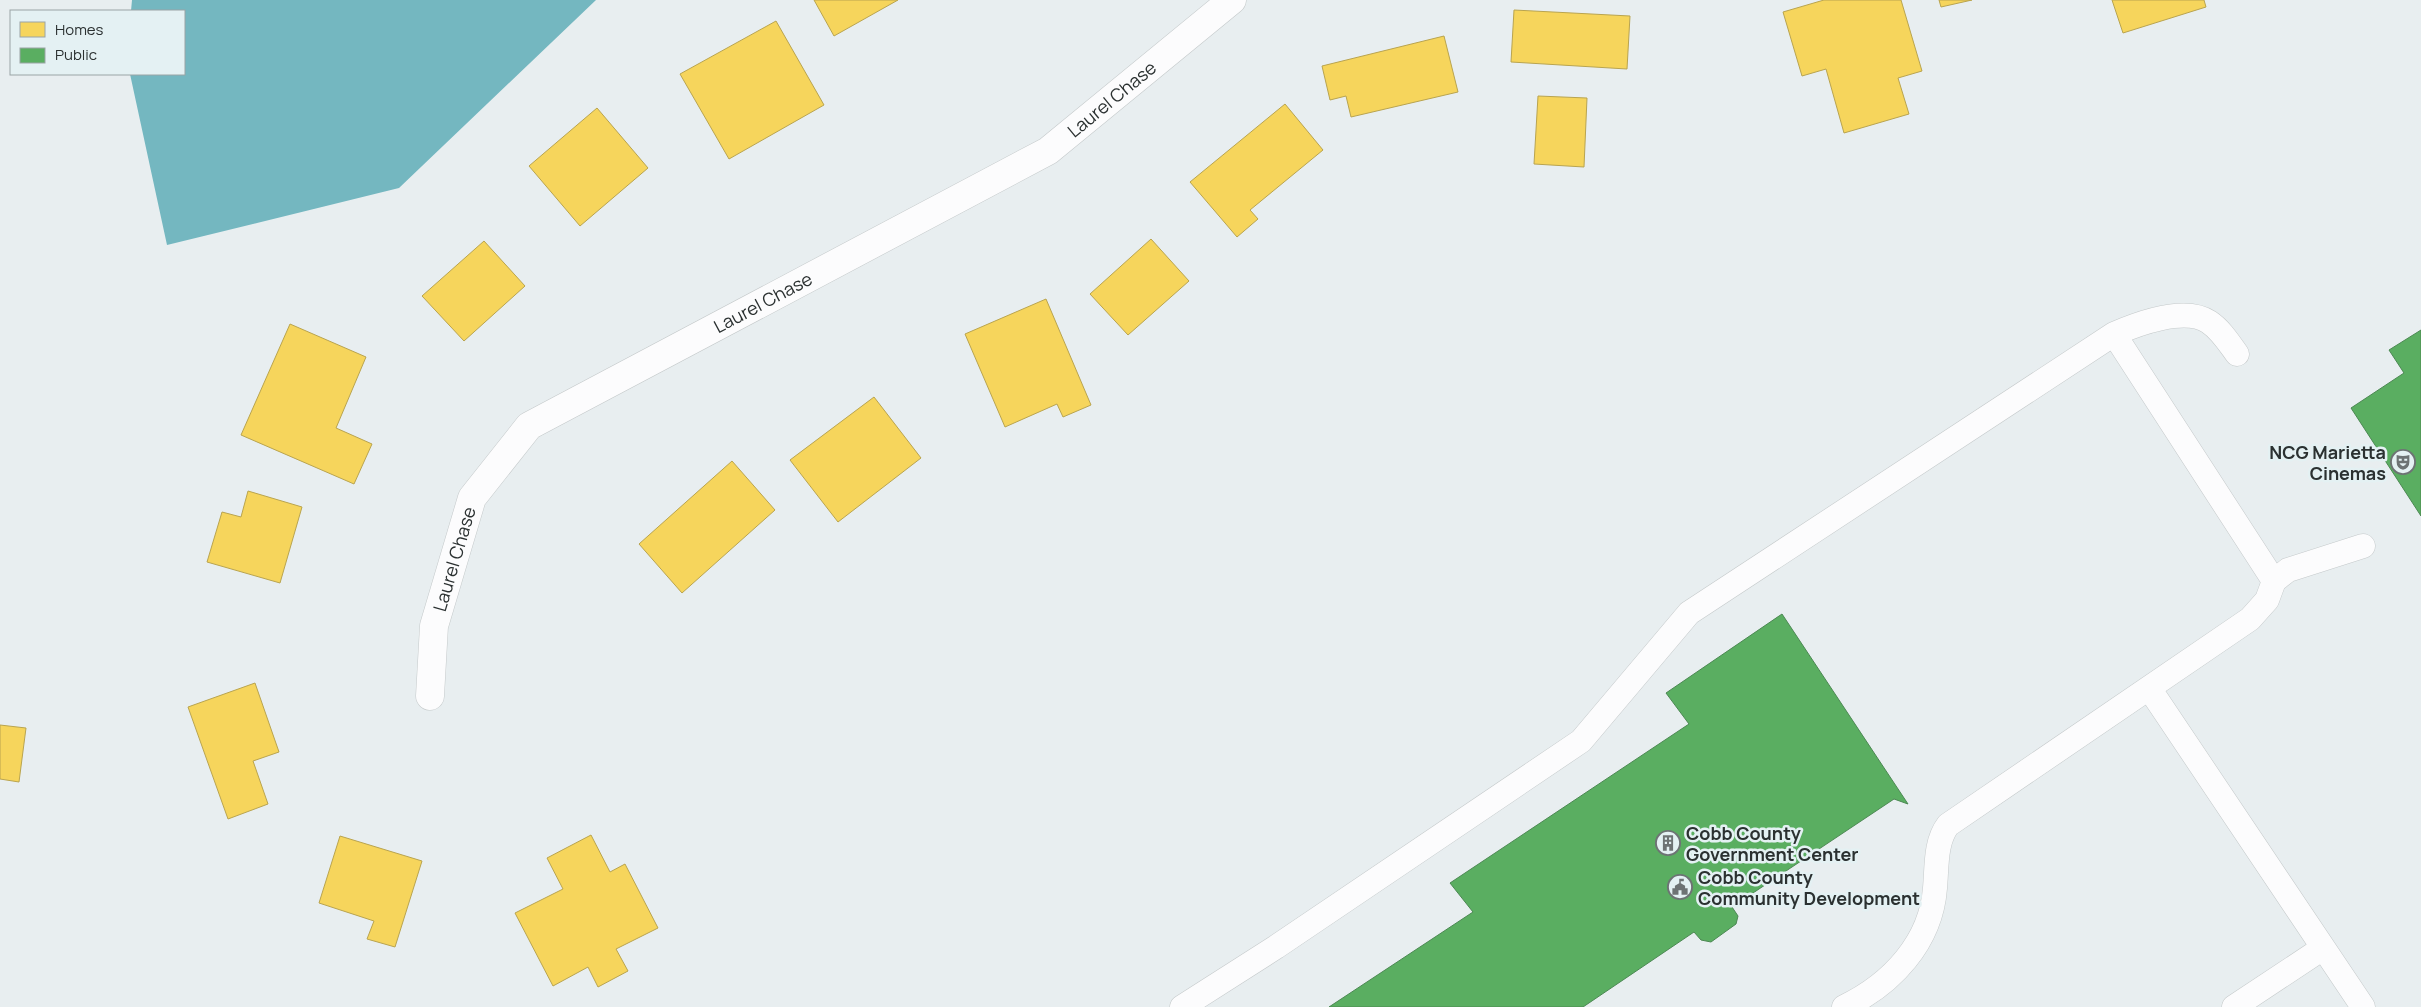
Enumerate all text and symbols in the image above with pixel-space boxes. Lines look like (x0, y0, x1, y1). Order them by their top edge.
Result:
legend (10, 10, 185, 75)
text: Homes (55, 19, 104, 40)
text: Public (55, 44, 97, 65)
street label: Laurel Chase (1062, 55, 1161, 142)
street label: Laurel Chase (709, 266, 816, 338)
place label: NCG Marietta Cinemas (2269, 440, 2386, 485)
theatre icon: NCG Marietta Cinemas (2390, 449, 2416, 475)
street label: Laurel Chase (427, 504, 481, 614)
place label: Cobb County Government Center (1686, 821, 1859, 866)
building icon: Cobb County Government Center (1655, 830, 1681, 856)
place label: Cobb County Community Development (1698, 865, 1920, 910)
public building icon: Cobb County Community Development (1667, 874, 1693, 900)

